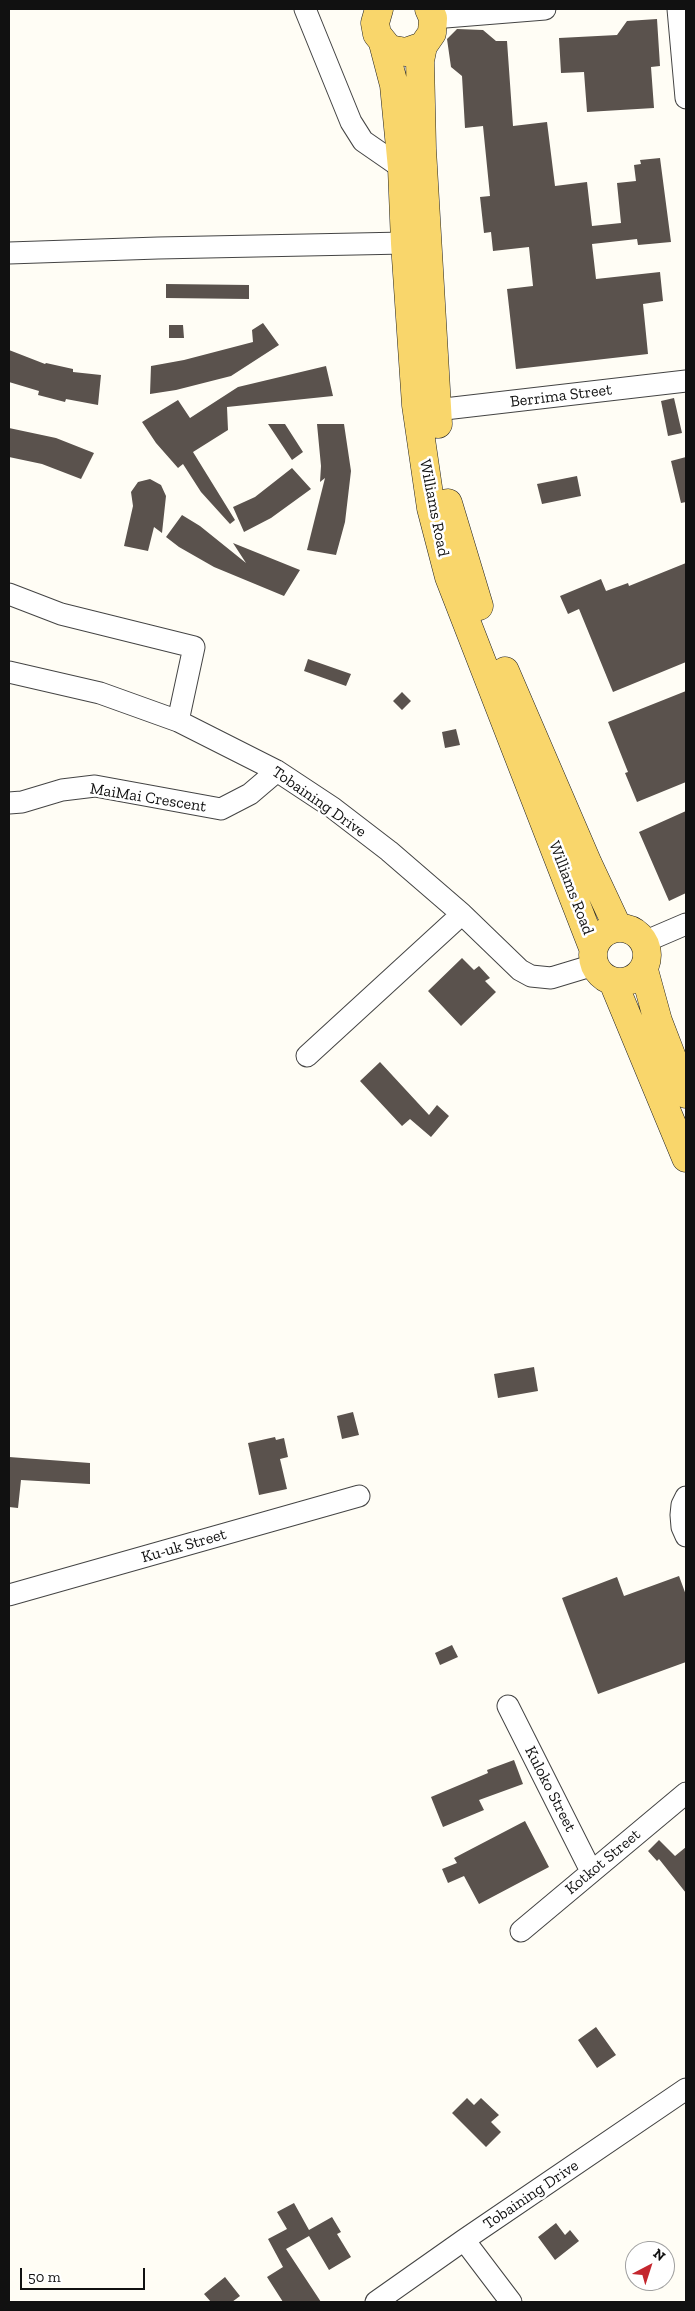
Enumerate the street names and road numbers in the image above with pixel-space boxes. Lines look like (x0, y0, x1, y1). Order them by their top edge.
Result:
street label: Berrima Street (509, 380, 613, 412)
street label: Williams Road (415, 458, 453, 558)
street label: Tobaining Drive (268, 762, 370, 842)
street label: MaiMai Crescent (88, 779, 208, 817)
street label: Williams Road (544, 838, 598, 938)
street label: Ku-uk Street (139, 1525, 229, 1567)
street label: Kuloko Street (520, 1743, 580, 1835)
street label: Kotkot Street (562, 1825, 644, 1899)
street label: Tobaining Drive (480, 2156, 582, 2234)

